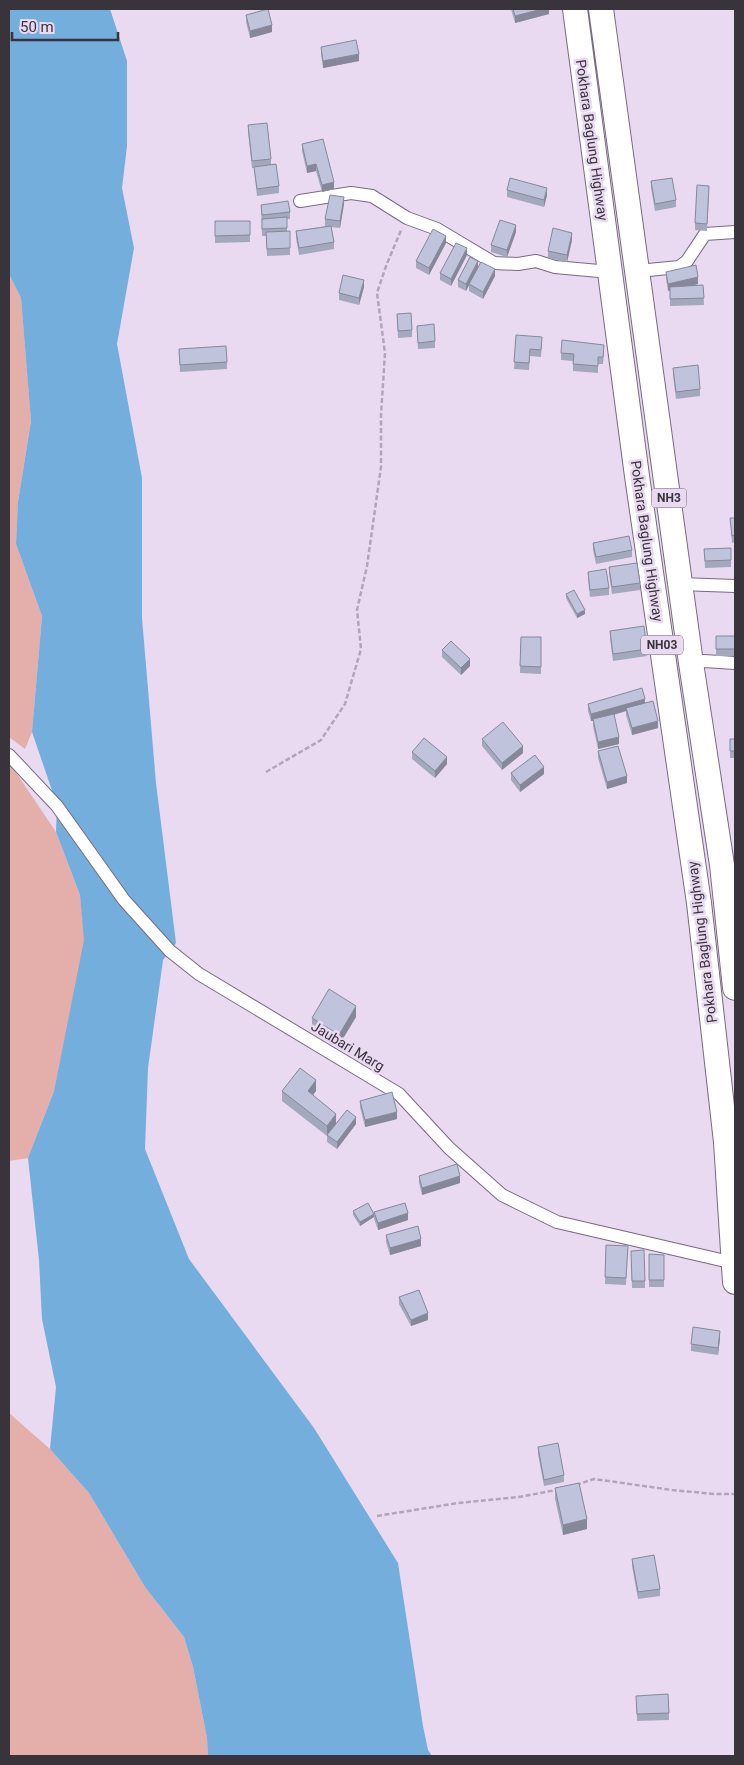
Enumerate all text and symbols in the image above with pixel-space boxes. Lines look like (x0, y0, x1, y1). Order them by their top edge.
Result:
scale bar (12, 10, 119, 42)
text: 50 m (20, 18, 54, 36)
street label: Pokhara Baglung Highway (573, 58, 611, 222)
street label: Pokhara Baglung Highway (628, 459, 666, 623)
road number: NH3 (652, 488, 686, 508)
road number: NH03 (641, 636, 683, 654)
street label: Pokhara Baglung Highway (684, 860, 720, 1024)
street label: Jaubari Marg (309, 1018, 387, 1074)

